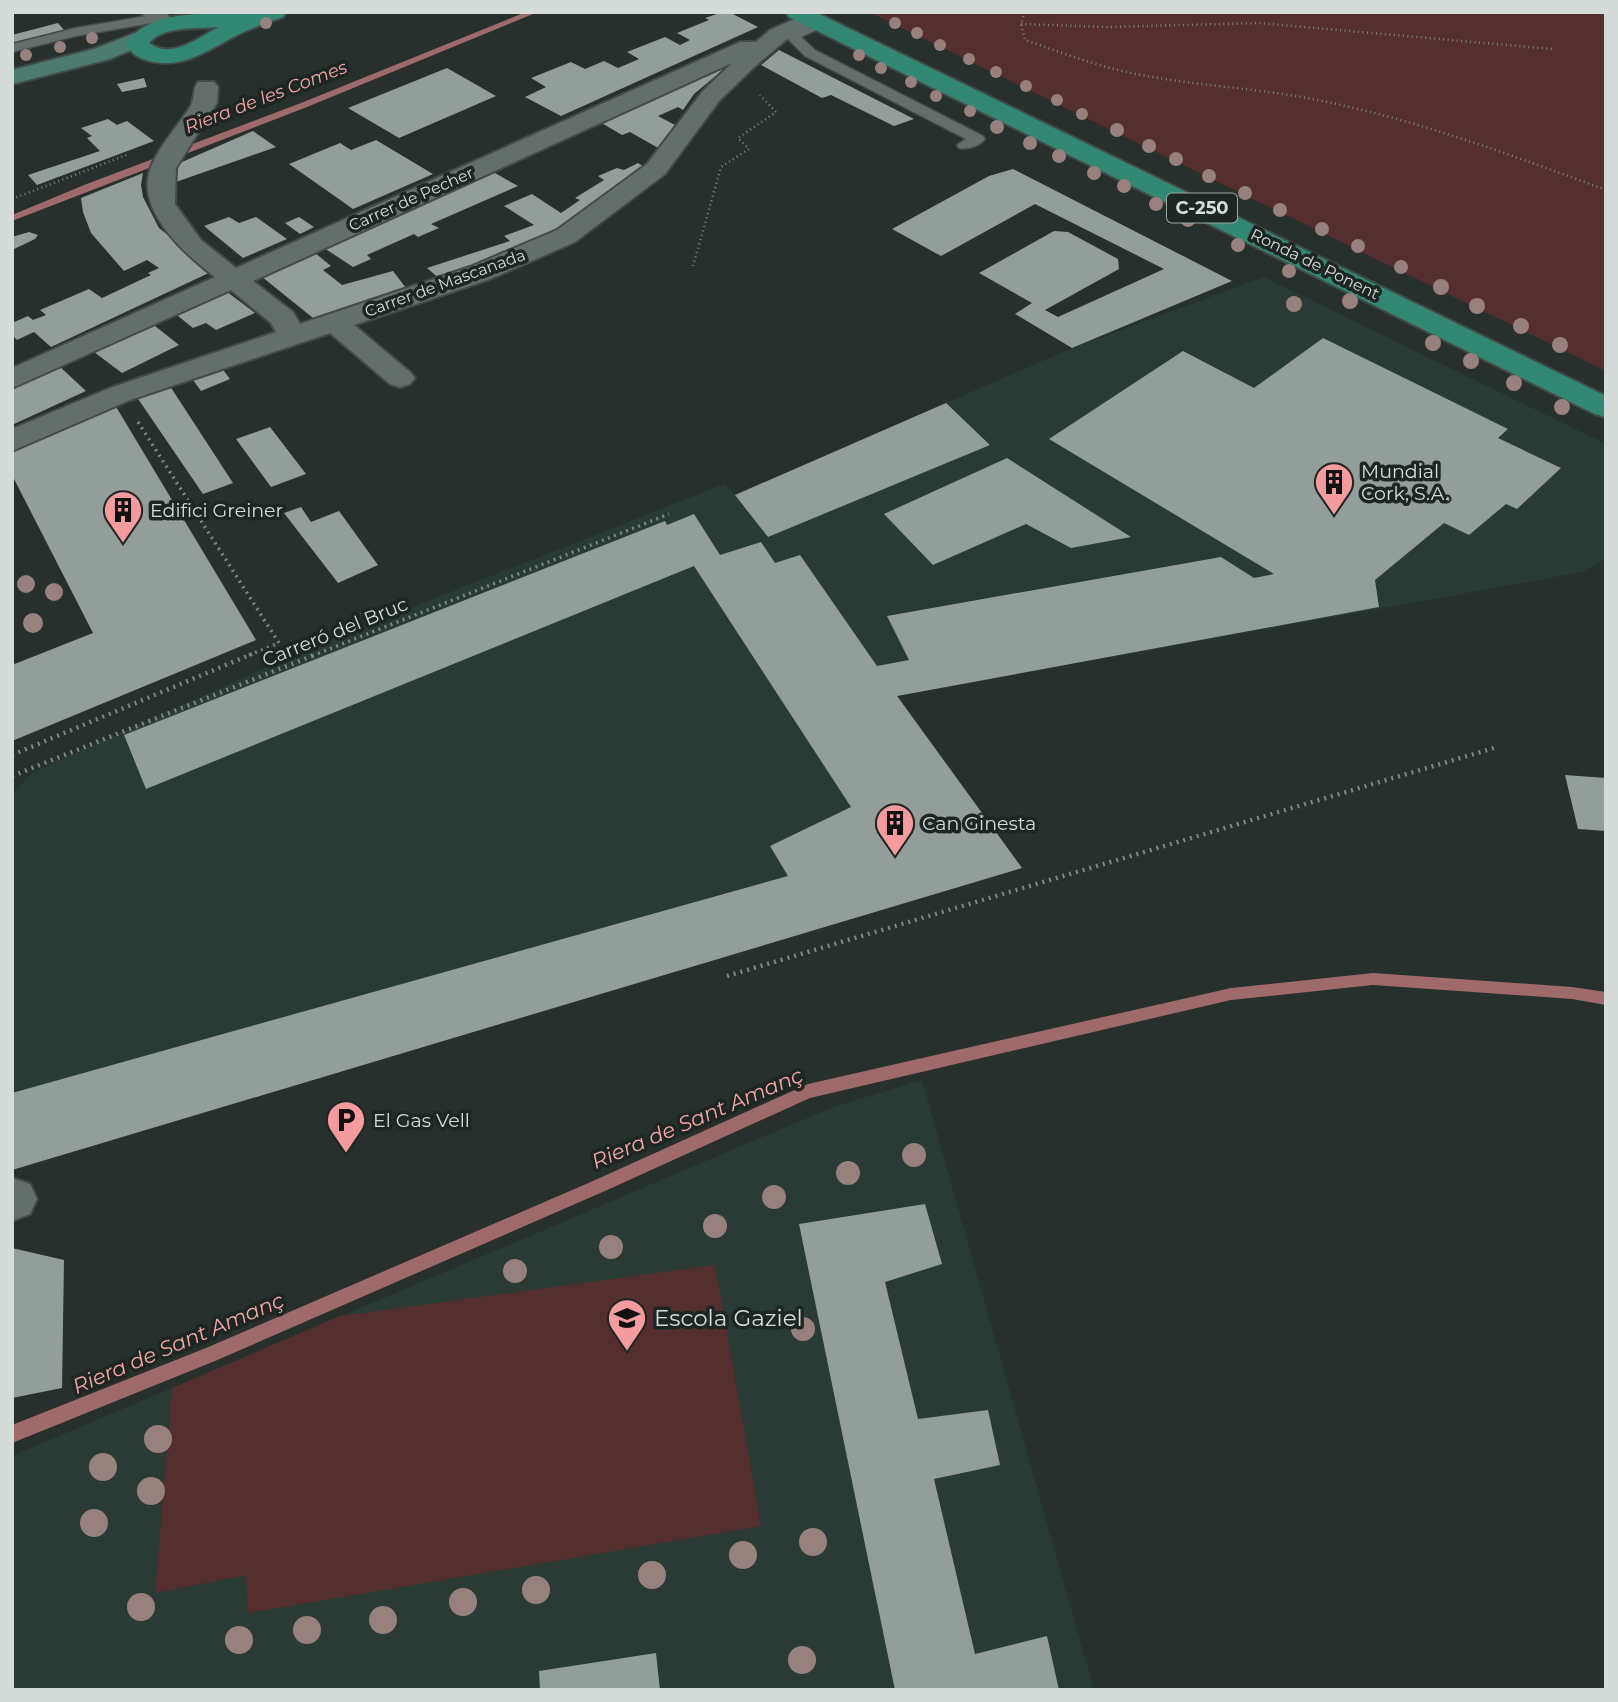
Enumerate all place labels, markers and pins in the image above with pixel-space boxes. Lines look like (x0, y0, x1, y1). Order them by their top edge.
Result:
place label: Mundial Cork, S.A. (1361, 460, 1449, 505)
building icon: Mundial Cork, S.A. (1313, 461, 1355, 516)
building icon: Edifici Greiner (102, 489, 144, 544)
place label: Edifici Greiner (150, 499, 283, 522)
building icon: Can Ginesta (874, 802, 916, 857)
place label: Can Ginesta (922, 812, 1036, 835)
parking icon: El Gas Vell (325, 1099, 367, 1154)
place label: El Gas Vell (373, 1109, 470, 1132)
school or university icon: Escola Gaziel (606, 1297, 648, 1352)
place label: Escola Gaziel (654, 1304, 803, 1332)

